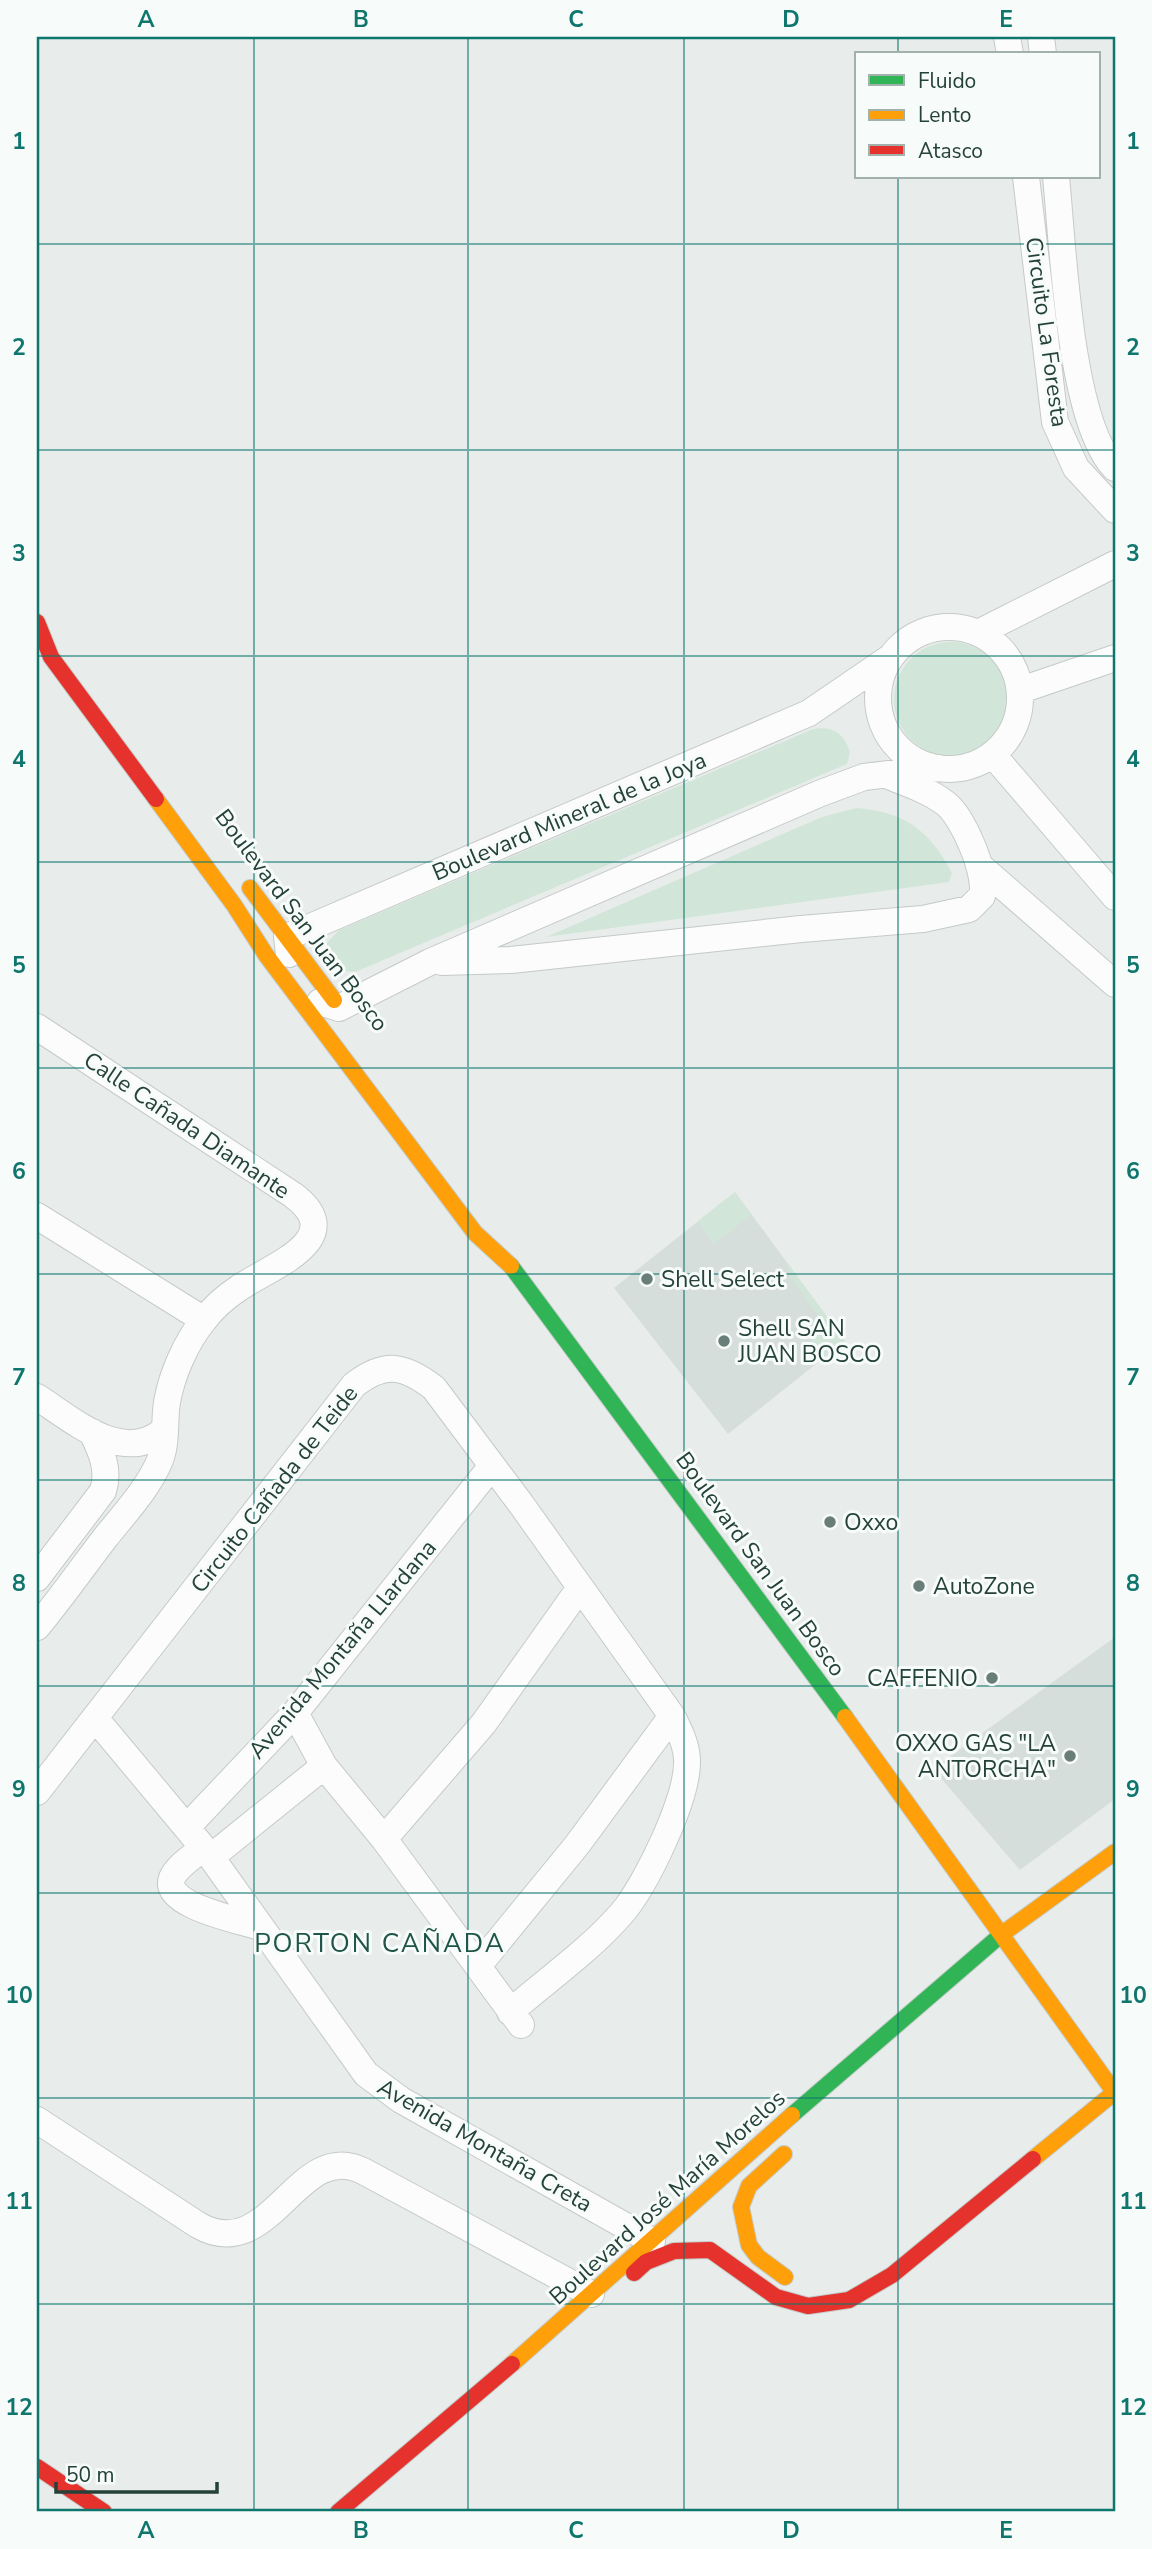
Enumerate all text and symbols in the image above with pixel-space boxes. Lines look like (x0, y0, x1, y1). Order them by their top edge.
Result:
text: A (137, 4, 155, 35)
text: B (353, 4, 369, 35)
text: C (568, 4, 584, 35)
text: D (782, 4, 800, 35)
text: E (999, 4, 1013, 35)
legend (855, 52, 1100, 178)
text: Fluido (918, 67, 976, 95)
text: Lento (918, 101, 971, 129)
text: 1 (12, 126, 26, 157)
text: 1 (1126, 126, 1140, 157)
text: Atasco (918, 137, 983, 165)
street label: Circuito La Foresta (1018, 235, 1075, 429)
text: 2 (12, 332, 26, 363)
text: 2 (1126, 332, 1140, 363)
text: 3 (12, 538, 26, 569)
text: 3 (1126, 538, 1140, 569)
text: 4 (12, 744, 26, 775)
text: 4 (1126, 744, 1140, 775)
street label: Boulevard Mineral de la Joya (427, 745, 711, 888)
street label: Boulevard San Juan Bosco (208, 803, 395, 1038)
text: 5 (12, 950, 26, 981)
text: 5 (1126, 950, 1140, 981)
street label: Calle Cañada Diamante (77, 1045, 296, 1206)
text: 6 (12, 1156, 26, 1187)
text: 6 (1126, 1156, 1140, 1187)
place label: Shell Select (661, 1264, 785, 1295)
marker: Shell Select (639, 1271, 655, 1287)
place label: Shell SAN JUAN BOSCO (737, 1313, 882, 1370)
marker: Shell SAN JUAN BOSCO (716, 1333, 732, 1349)
text: 7 (12, 1362, 26, 1393)
text: 7 (1126, 1362, 1140, 1393)
street label: Circuito Cañada de Teide (184, 1379, 365, 1599)
street label: Boulevard San Juan Bosco (669, 1446, 853, 1683)
place label: Oxxo (844, 1507, 898, 1538)
marker: Oxxo (822, 1514, 838, 1530)
street label: Avenida Montaña Llardana (241, 1533, 443, 1766)
text: 8 (12, 1568, 26, 1599)
text: 8 (1126, 1568, 1140, 1599)
place label: AutoZone (933, 1571, 1035, 1602)
marker: AutoZone (911, 1578, 927, 1594)
place label: CAFFENIO (867, 1663, 978, 1694)
marker: CAFFENIO (984, 1670, 1000, 1686)
place label: OXXO GAS "LA ANTORCHA" (895, 1728, 1056, 1785)
marker: OXXO GAS "LA ANTORCHA" (1062, 1748, 1078, 1764)
text: 9 (12, 1774, 26, 1805)
text: 9 (1126, 1774, 1140, 1805)
district label: PORTON CAÑADA (254, 1926, 506, 1961)
text: 10 (5, 1980, 33, 2011)
text: 10 (1119, 1980, 1147, 2011)
street label: Avenida Montaña Creta (372, 2071, 598, 2220)
street label: Boulevard José María Morelos (543, 2083, 792, 2312)
text: 11 (5, 2186, 33, 2217)
text: 11 (1119, 2186, 1147, 2217)
text: 12 (5, 2392, 33, 2423)
text: 12 (1119, 2392, 1147, 2423)
scale bar (56, 2451, 217, 2495)
text: 50 m (66, 2461, 115, 2489)
text: A (137, 2515, 155, 2546)
text: B (353, 2515, 369, 2546)
text: C (568, 2515, 584, 2546)
text: D (782, 2515, 800, 2546)
text: E (999, 2515, 1013, 2546)

